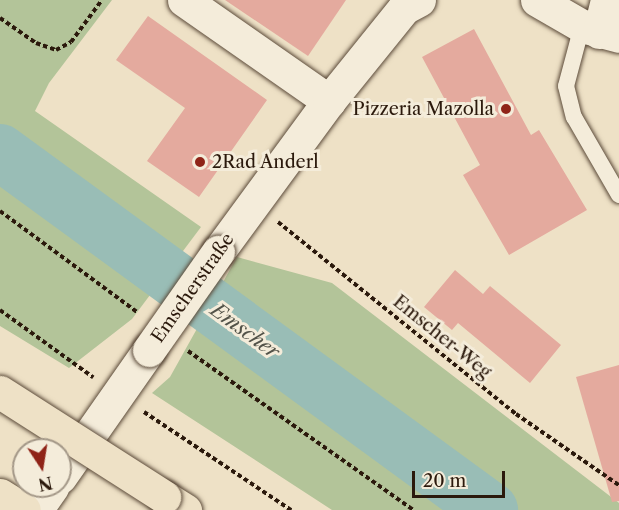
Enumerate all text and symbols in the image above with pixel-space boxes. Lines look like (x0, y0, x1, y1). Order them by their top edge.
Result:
place label: Pizzeria Mazolla (353, 98, 494, 120)
marker: Pizzeria Mazolla (499, 102, 513, 116)
place label: 2Rad Anderl (212, 151, 319, 173)
marker: 2Rad Anderl (193, 155, 207, 169)
street label: Emscherstraße (147, 229, 239, 347)
street label: Emscher-Weg (389, 291, 495, 383)
water label: Emscher (206, 298, 284, 364)
north arrow (12, 438, 72, 498)
scale bar (415, 459, 508, 497)
text: 20 m (423, 470, 466, 492)
text: N (36, 472, 54, 495)

